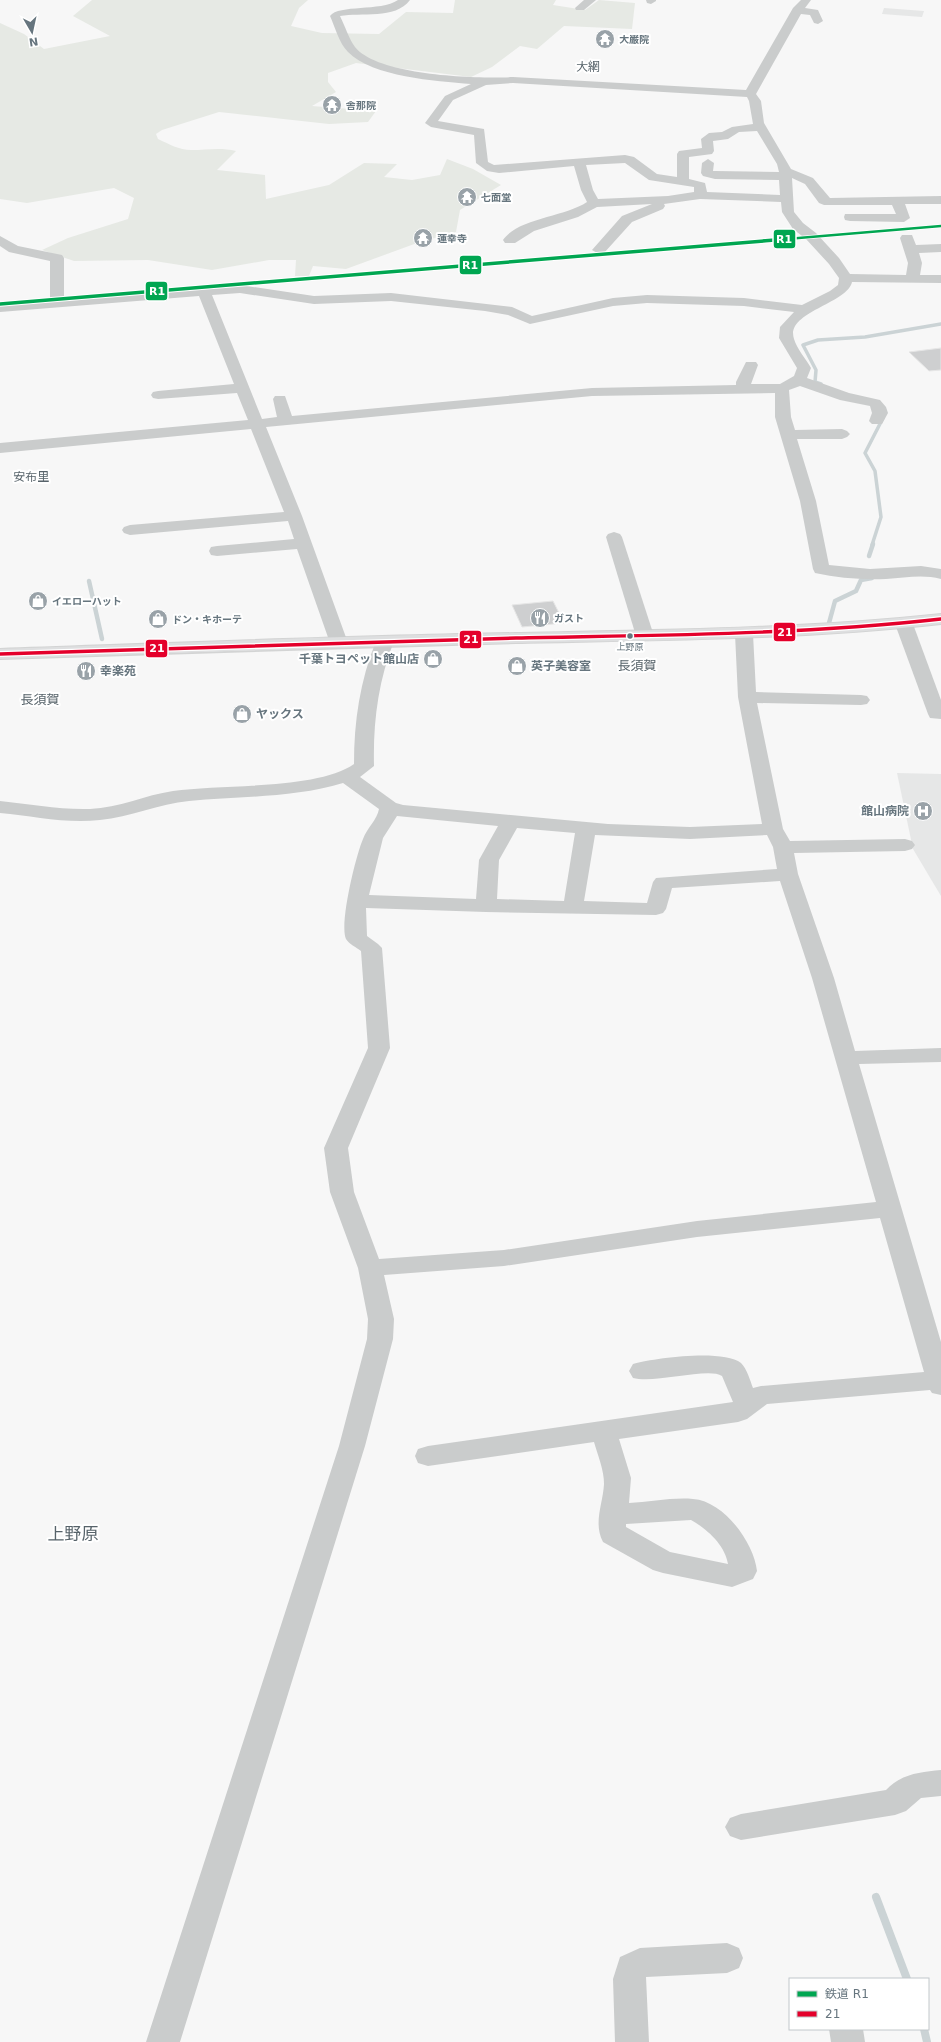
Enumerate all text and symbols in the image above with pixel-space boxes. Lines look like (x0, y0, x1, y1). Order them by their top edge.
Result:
north arrow (12, 12, 52, 52)
temple icon: 大巌院 (594, 28, 616, 50)
text: N (28, 34, 39, 49)
place label: 大巌院 (619, 34, 649, 45)
district label: 大網 (576, 60, 600, 74)
temple icon: 舎那院 (321, 94, 343, 116)
place label: 舎那院 (345, 100, 376, 111)
temple icon: 七面堂 (456, 186, 478, 208)
place label: 七面堂 (481, 192, 511, 203)
temple icon: 蓮幸寺 (412, 227, 434, 249)
line badge: R1 (773, 229, 796, 249)
place label: 蓮幸寺 (437, 233, 467, 244)
text: R1 (776, 233, 792, 246)
line badge: R1 (459, 255, 482, 275)
text: R1 (462, 259, 478, 272)
line badge: R1 (145, 281, 168, 301)
text: R1 (149, 285, 165, 298)
district label: 安布里 (13, 470, 49, 484)
shop icon: イエローハット (27, 590, 49, 612)
place label: イエローハット (52, 596, 122, 607)
restaurant icon: ガスト (529, 607, 551, 629)
shop icon: ドン・キホーテ (147, 608, 169, 630)
place label: ガスト (554, 613, 584, 624)
place label: ドン・キホーテ (172, 614, 242, 625)
line badge: 21 (773, 622, 796, 642)
text: 21 (777, 626, 793, 639)
line badge: 21 (459, 630, 482, 649)
marker: 上野原 (625, 631, 635, 641)
text: 21 (463, 633, 479, 646)
line badge: 21 (145, 639, 168, 658)
text: 21 (149, 642, 165, 655)
place label: 上野原 (616, 642, 644, 652)
shop icon: 千葉トヨペット館山店 (422, 648, 444, 670)
place label: 千葉トヨペット館山店 (299, 652, 419, 666)
shop icon: 英子美容室 (506, 655, 528, 677)
district label: 長須賀 (617, 658, 657, 673)
place label: 英子美容室 (531, 659, 591, 673)
restaurant icon: 幸楽苑 (75, 660, 97, 682)
place label: 幸楽苑 (100, 664, 136, 678)
district label: 長須賀 (20, 692, 60, 707)
shop icon: ヤックス (231, 703, 253, 725)
place label: ヤックス (256, 707, 304, 721)
hospital icon: 館山病院 (912, 800, 934, 822)
place label: 館山病院 (861, 804, 909, 818)
district label: 上野原 (48, 1524, 99, 1544)
legend (789, 1978, 929, 2030)
text: 鉄道 R1 (825, 1987, 869, 2001)
text: 21 (825, 2007, 840, 2021)

